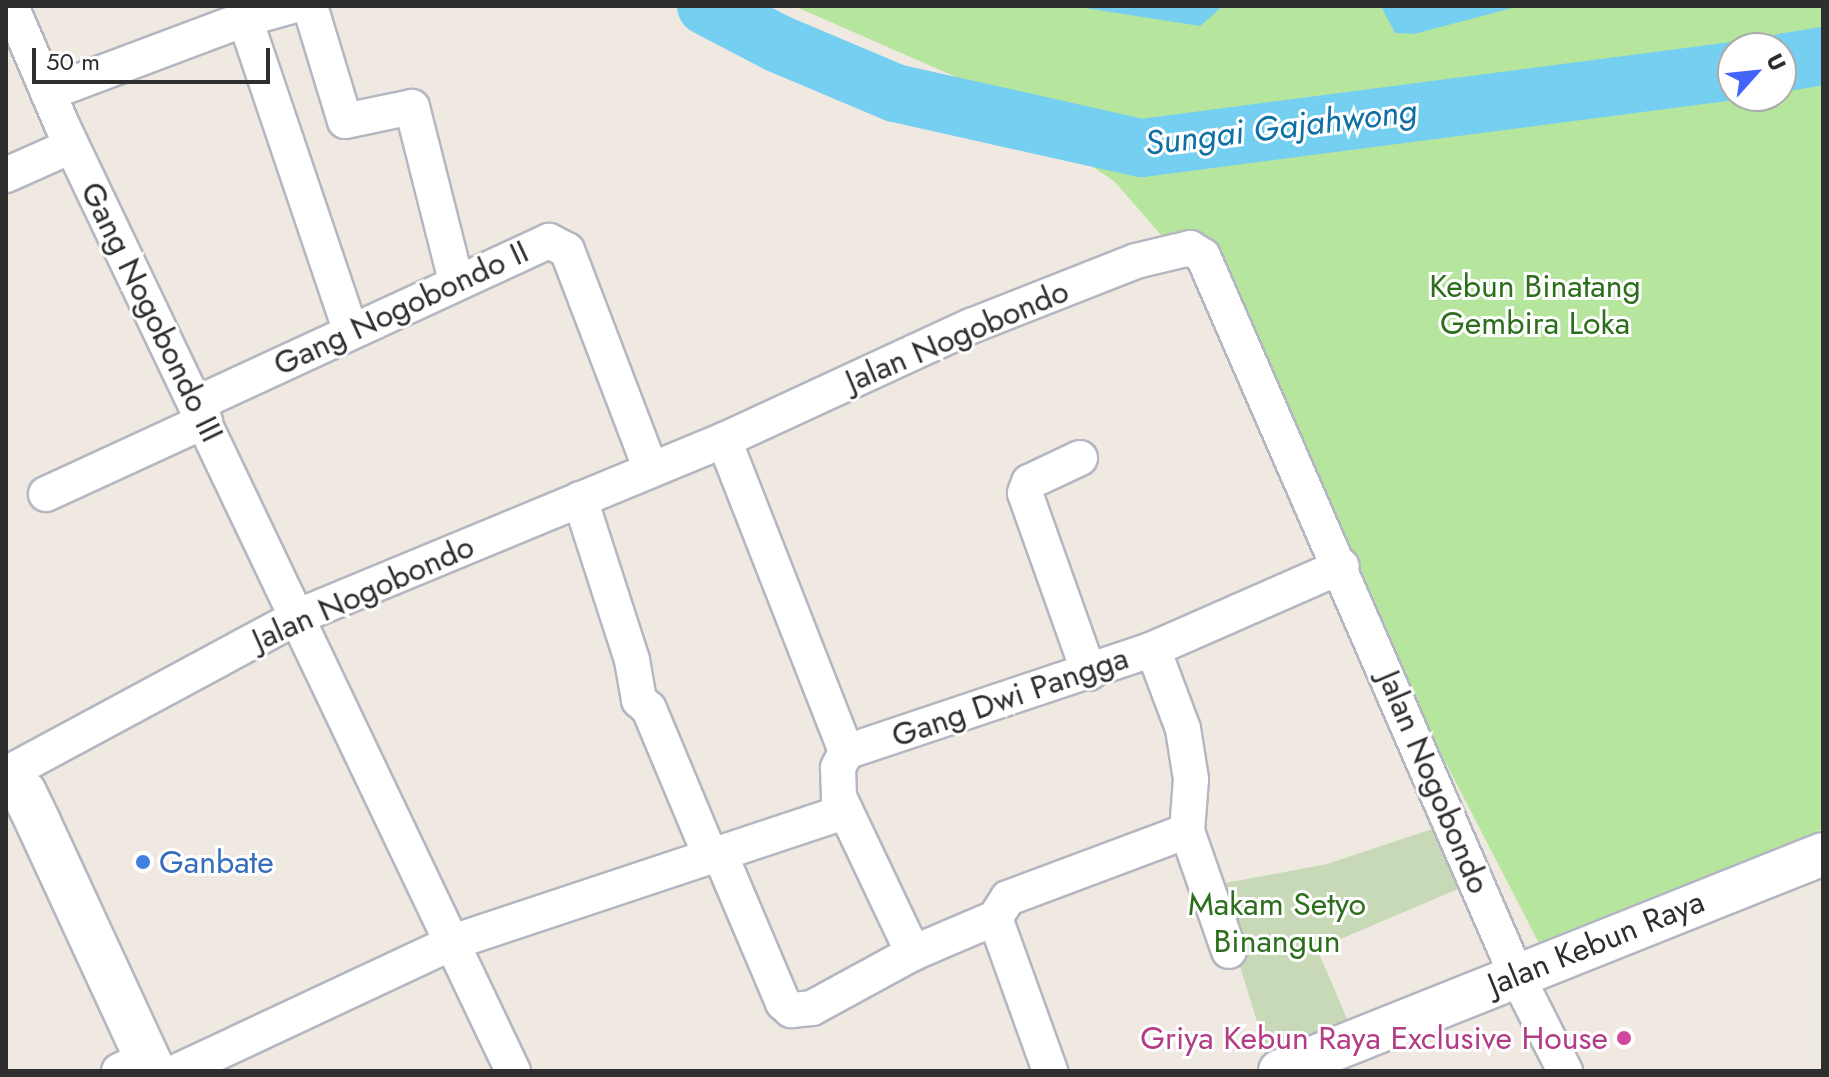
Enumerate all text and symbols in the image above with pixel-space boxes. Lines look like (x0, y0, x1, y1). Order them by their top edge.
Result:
scale bar (36, 32, 274, 82)
north arrow (1717, 32, 1797, 112)
text: 50 m (46, 44, 100, 79)
text: U (1759, 48, 1794, 76)
water label: Sungai Gajahwong (1143, 90, 1419, 164)
street label: Gang Nogobondo III (72, 176, 232, 448)
street label: Gang Nogobondo II (268, 232, 534, 384)
park label: Kebun Binatang Gembira Loka (1429, 268, 1641, 343)
street label: Jalan Nogobondo (840, 272, 1074, 400)
street label: Jalan Nogobondo (246, 527, 480, 659)
street label: Gang Dwi Pangga (887, 639, 1133, 755)
street label: Jalan Nogobondo (1370, 665, 1498, 899)
place label: Ganbate (159, 843, 274, 881)
marker: Ganbate (134, 853, 152, 871)
street label: Jalan Kebun Raya (1482, 882, 1710, 1004)
park label: Makam Setyo Binangun (1188, 886, 1366, 961)
place label: Griya Kebun Raya Exclusive House (1140, 1019, 1608, 1057)
marker: Griya Kebun Raya Exclusive House (1615, 1029, 1633, 1047)

